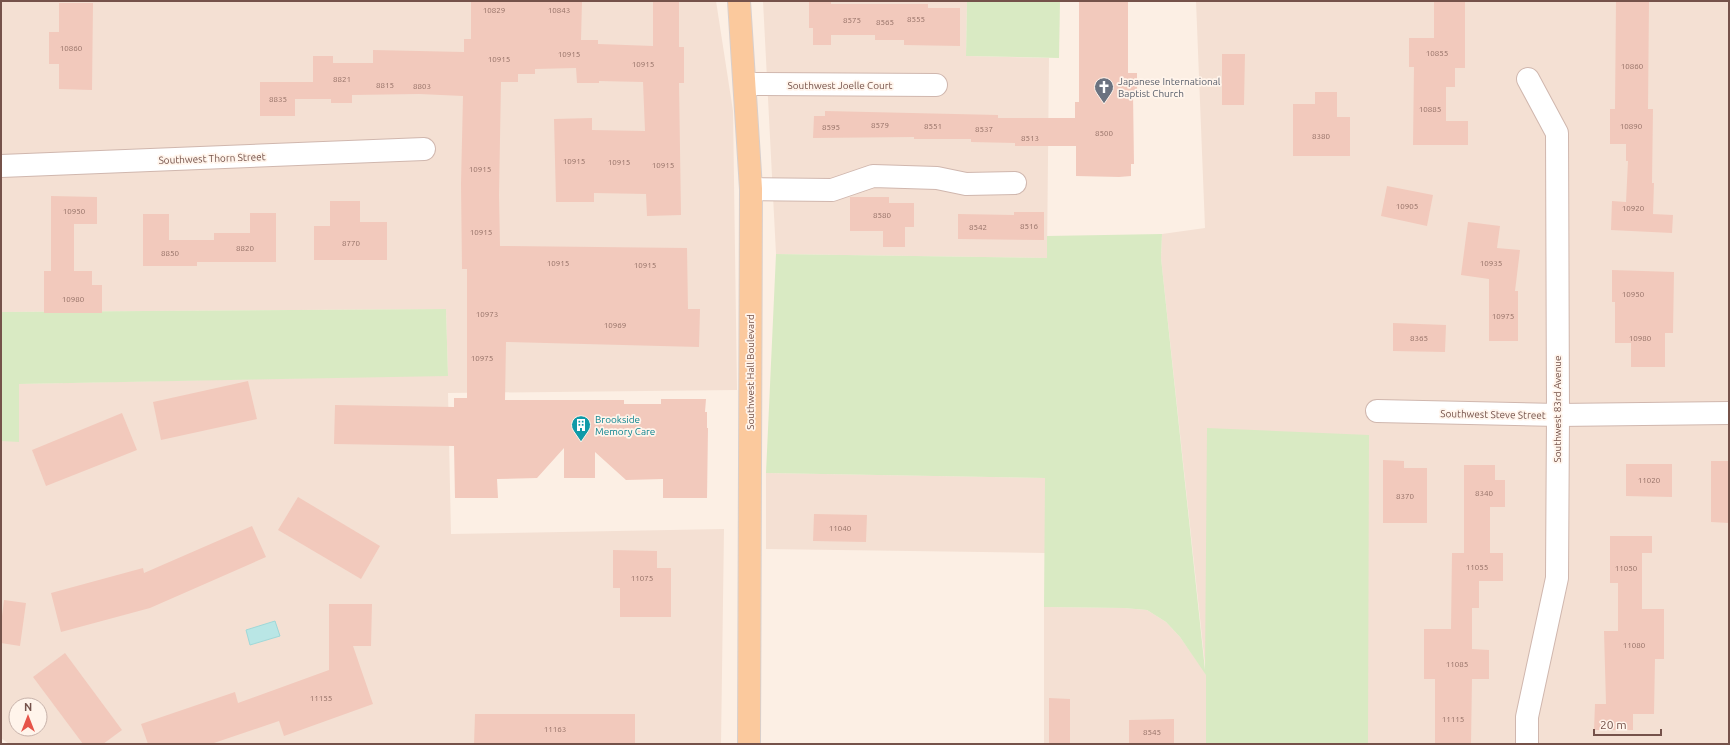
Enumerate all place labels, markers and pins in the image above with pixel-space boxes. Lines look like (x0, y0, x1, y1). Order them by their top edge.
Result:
church icon: Japanese International Baptist Church (1093, 76, 1115, 104)
place label: Japanese International Baptist Church (1118, 76, 1221, 99)
building icon: Brookside Memory Care (570, 414, 592, 442)
place label: Brookside Memory Care (595, 414, 655, 437)

